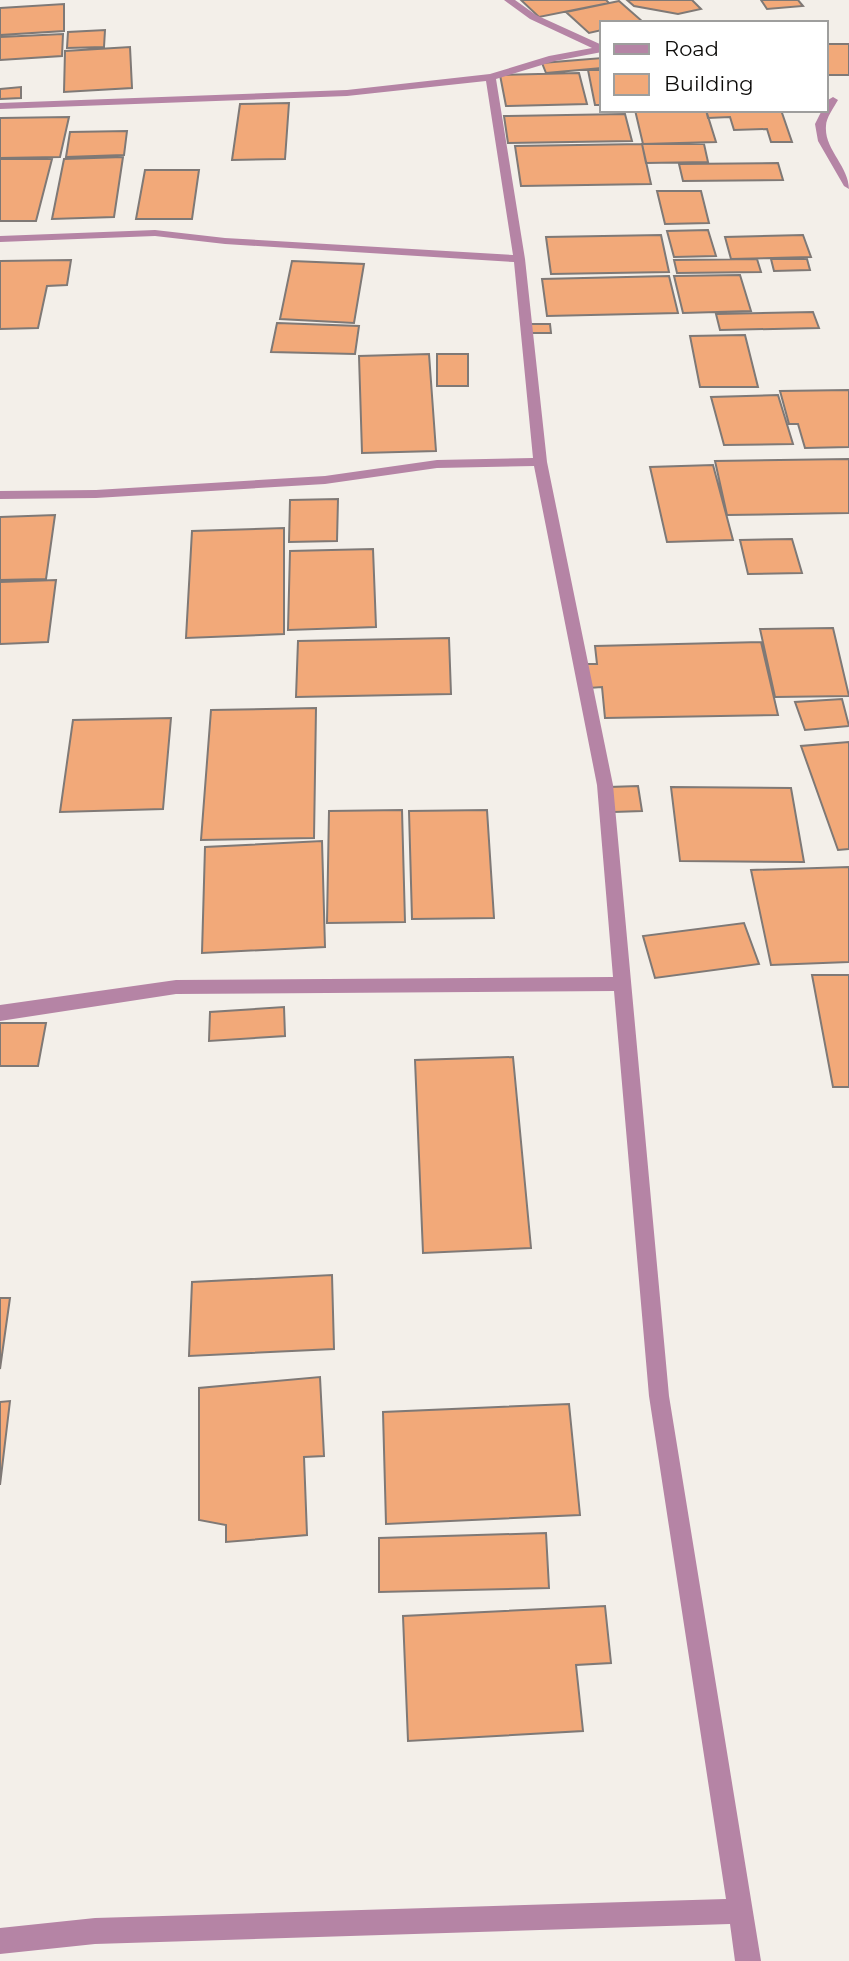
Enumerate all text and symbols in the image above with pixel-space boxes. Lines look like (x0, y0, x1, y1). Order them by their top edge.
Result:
legend (600, 21, 828, 112)
text: Road (664, 36, 719, 61)
text: Building (664, 71, 754, 96)

